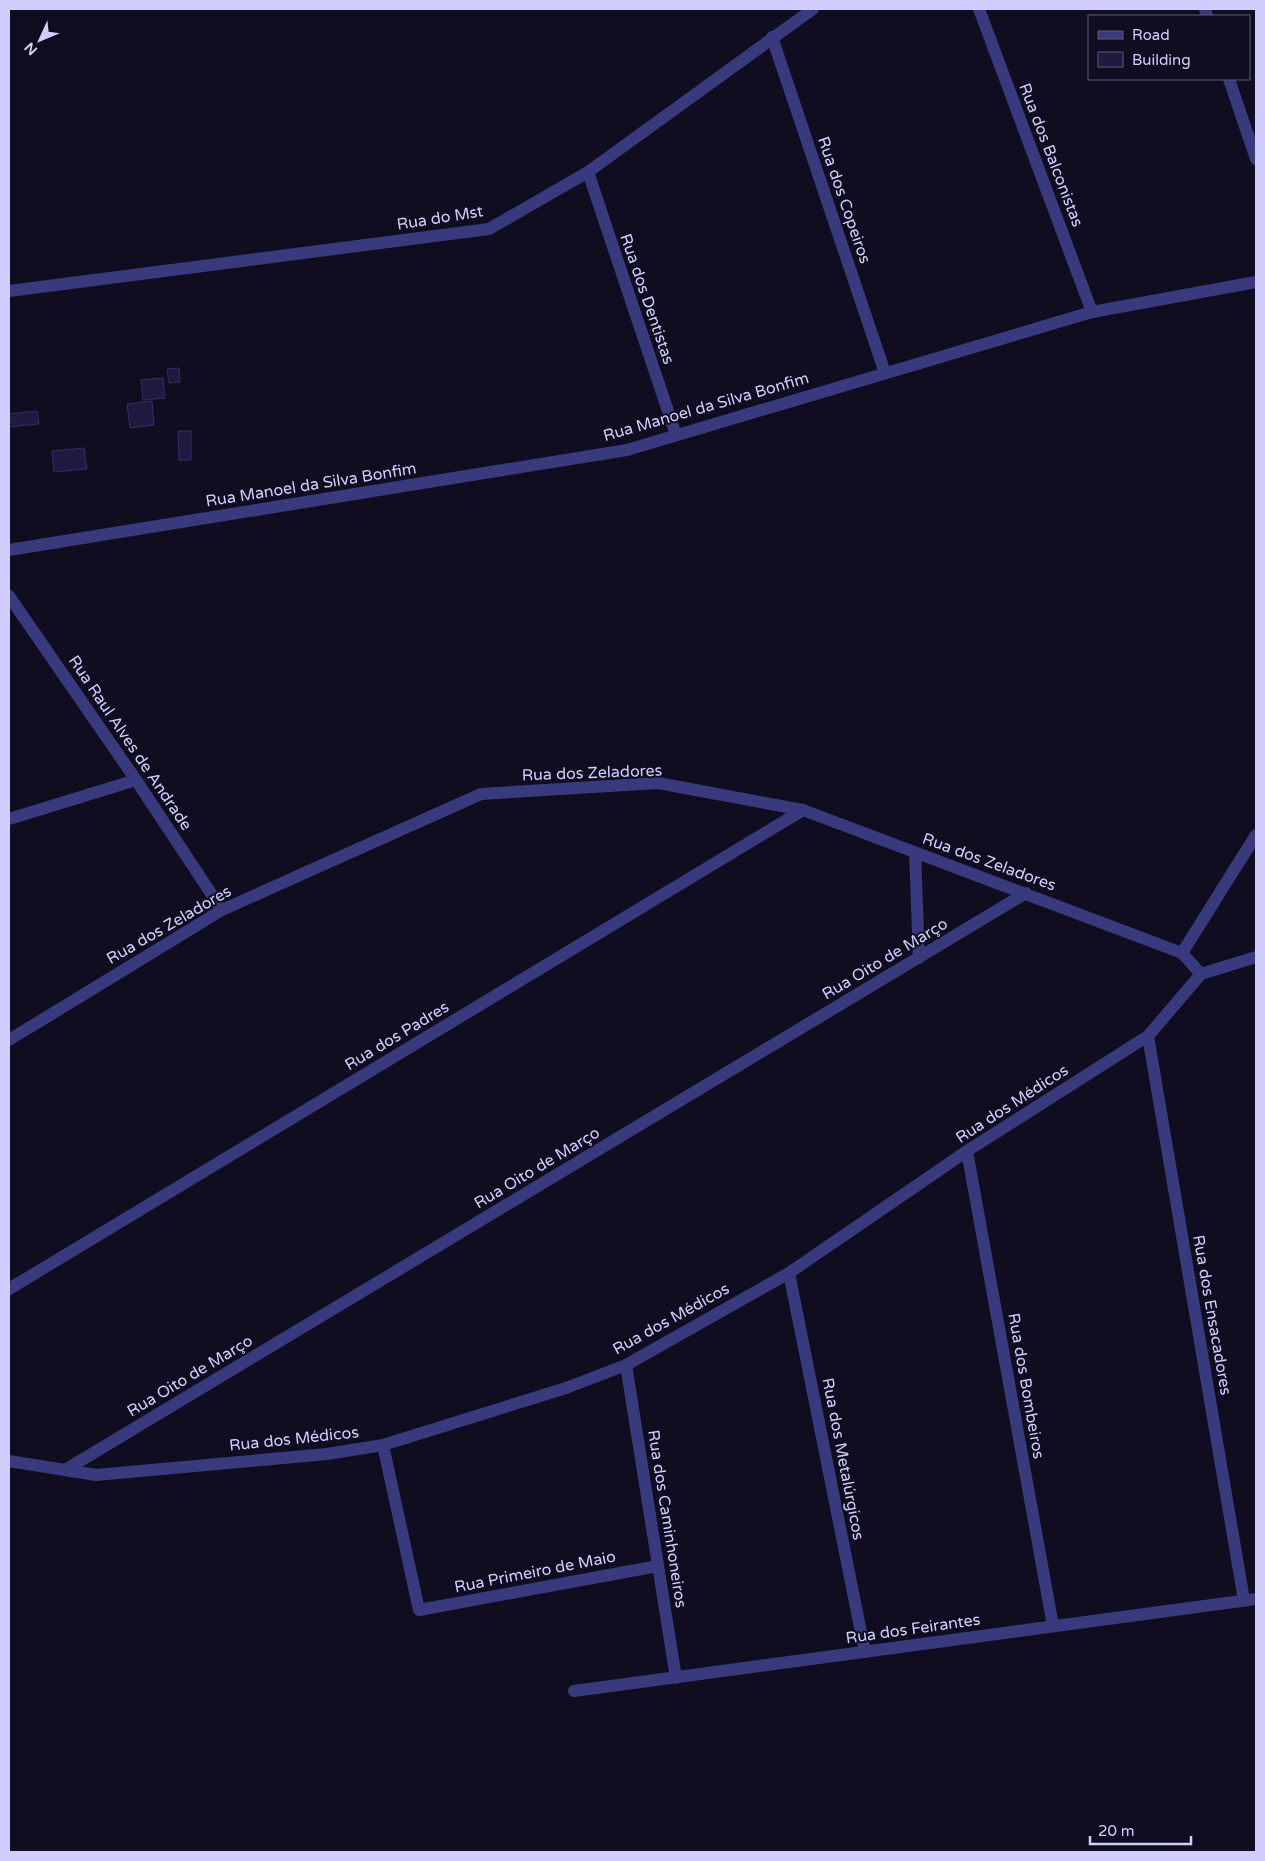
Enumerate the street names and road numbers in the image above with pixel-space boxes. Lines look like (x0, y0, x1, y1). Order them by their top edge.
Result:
street label: Rua dos Balconistas (1014, 80, 1088, 230)
street label: Rua dos Copeiros (813, 134, 875, 266)
street label: Rua do Mst (395, 201, 485, 235)
street label: Rua dos Dentistas (615, 231, 679, 367)
street label: Rua Manoel da Silva Bonfim (601, 368, 811, 446)
street label: Rua Manoel da Silva Bonfim (204, 458, 418, 512)
street label: Rua Raul Alves de Andrade (64, 652, 196, 834)
street label: Rua dos Zeladores (521, 761, 663, 785)
street label: Rua dos Zeladores (920, 829, 1058, 895)
street label: Rua dos Zeladores (103, 881, 235, 969)
street label: Rua Oito de Março (819, 914, 951, 1004)
street label: Rua dos Padres (341, 997, 453, 1075)
street label: Rua dos Médicos (952, 1060, 1072, 1148)
street label: Rua Oito de Março (471, 1123, 603, 1213)
street label: Rua dos Ensacadores (1188, 1233, 1236, 1397)
street label: Rua dos Médicos (609, 1279, 733, 1359)
street label: Rua dos Bombeiros (1003, 1311, 1049, 1461)
street label: Rua Oito de Março (124, 1331, 256, 1421)
street label: Rua dos Metalúrgicos (817, 1376, 869, 1542)
street label: Rua dos Médicos (228, 1422, 360, 1456)
street label: Rua dos Caminhoneiros (643, 1429, 691, 1609)
street label: Rua Primeiro de Maio (453, 1547, 617, 1597)
street label: Rua dos Feirantes (845, 1610, 981, 1648)

